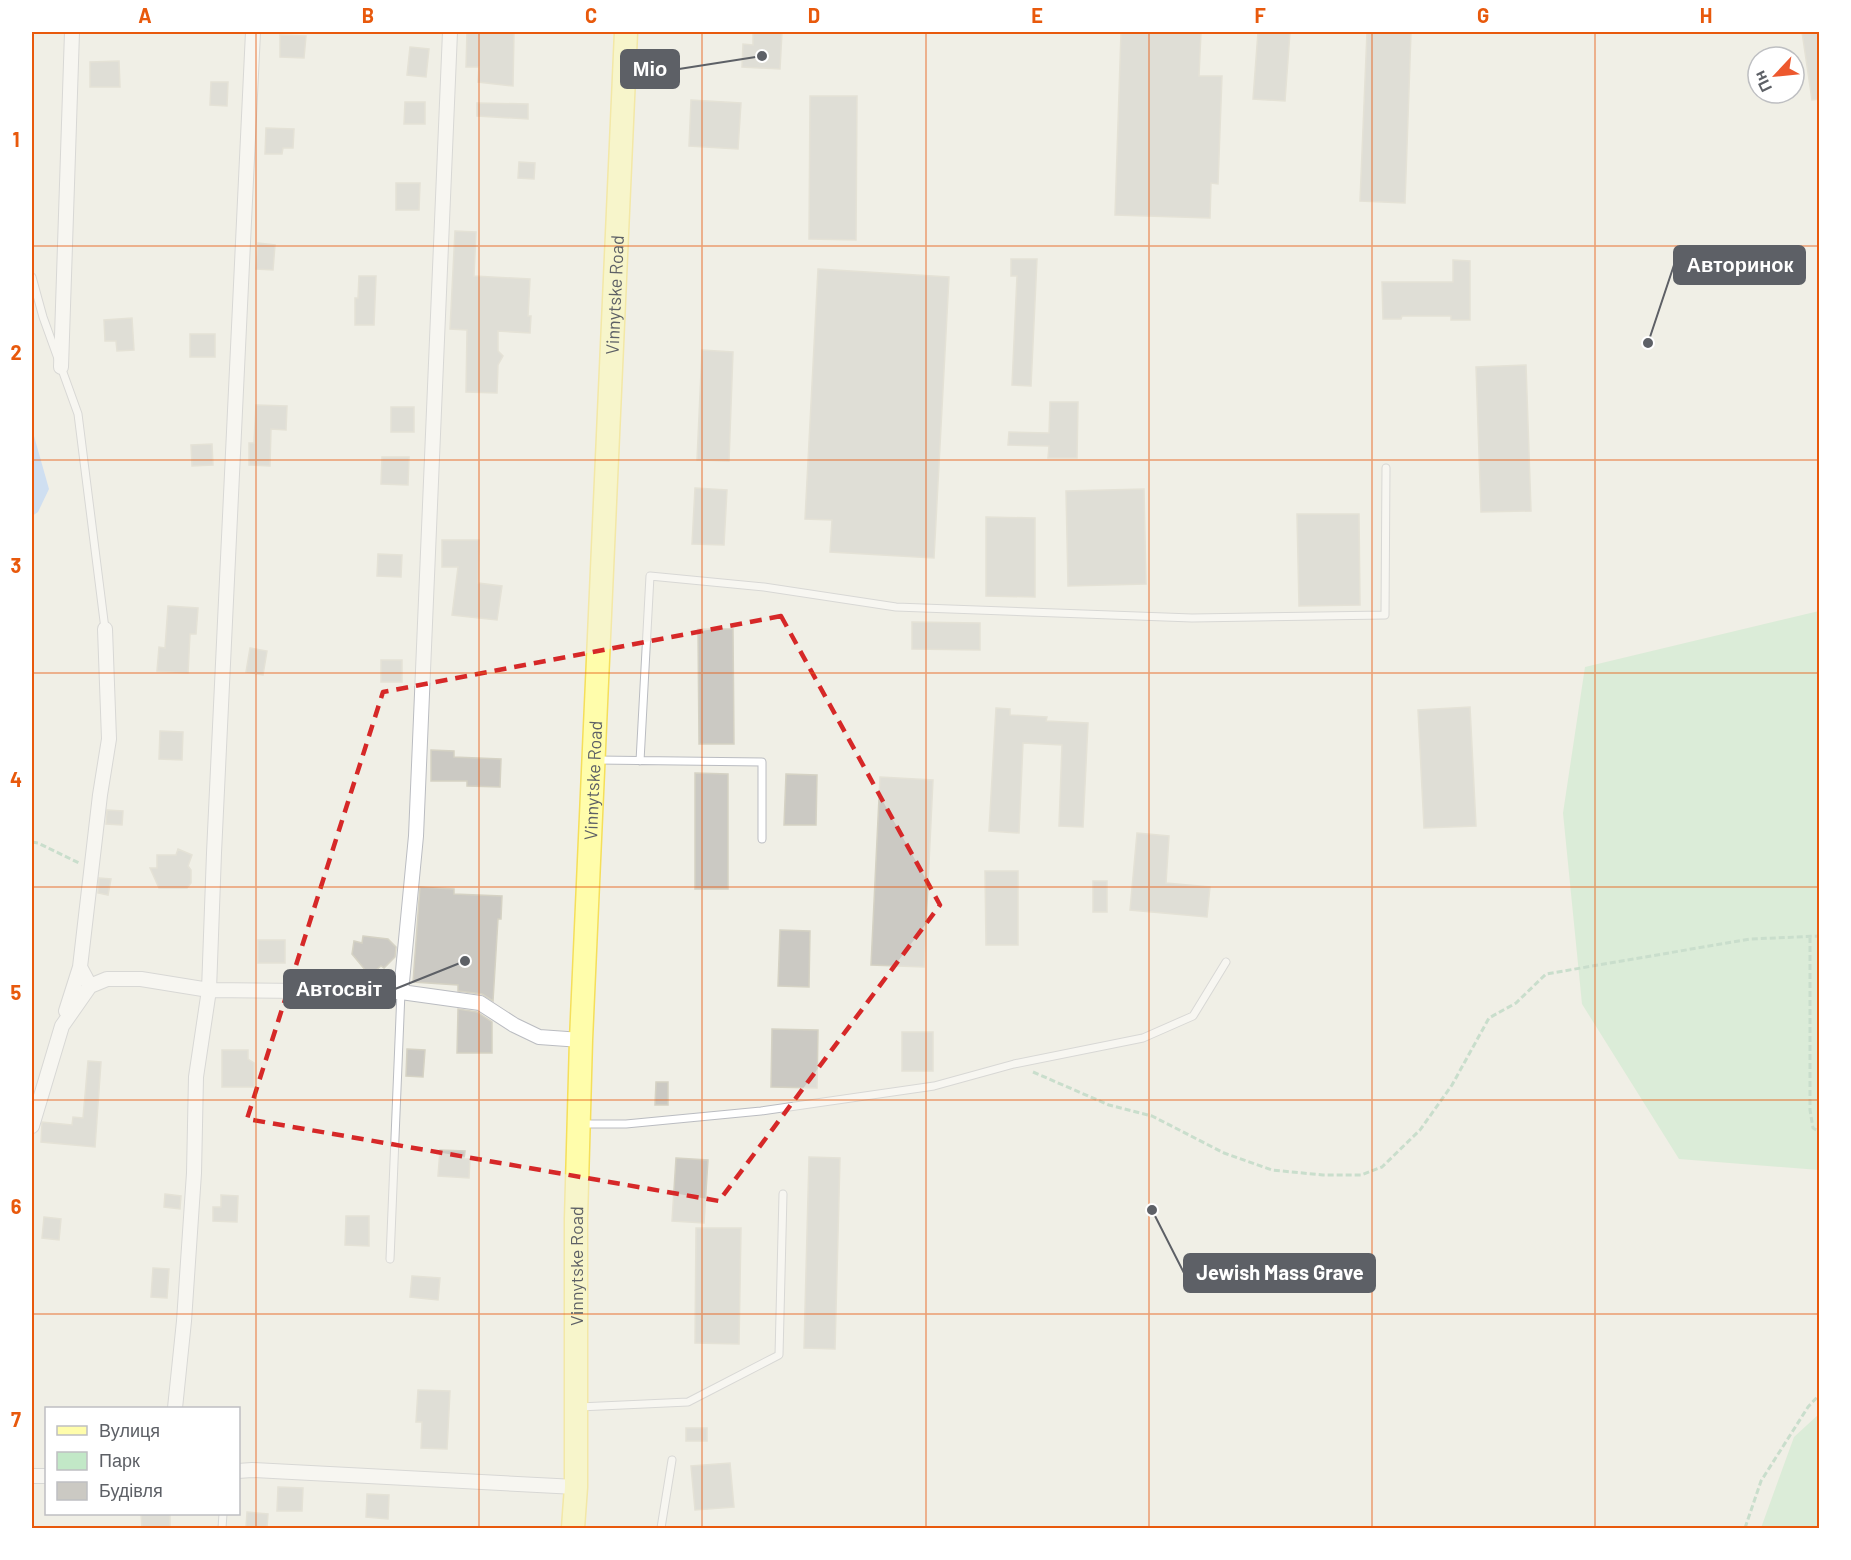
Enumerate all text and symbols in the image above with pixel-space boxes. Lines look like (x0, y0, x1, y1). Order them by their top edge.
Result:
text: A (138, 3, 152, 27)
text: B (362, 3, 374, 27)
text: C (585, 3, 597, 27)
text: D (808, 3, 820, 27)
text: E (1031, 3, 1043, 27)
text: F (1254, 3, 1266, 27)
text: G (1477, 3, 1489, 27)
text: H (1700, 3, 1712, 27)
north arrow (1746, 45, 1806, 105)
callout: Міо (621, 50, 679, 88)
text: Міо (633, 56, 667, 80)
text: Пн (1749, 68, 1775, 95)
text: 1 (12, 127, 20, 151)
street label: Vinnytske Road (601, 235, 628, 355)
callout: Авторинок (1674, 246, 1805, 284)
text: Авторинок (1686, 252, 1795, 276)
text: 2 (10, 340, 22, 364)
text: 3 (11, 553, 21, 577)
street label: Vinnytske Road (579, 720, 606, 841)
text: 4 (10, 767, 22, 791)
callout: Автосвіт (284, 970, 395, 1008)
text: Автосвіт (296, 976, 383, 1000)
text: 5 (11, 980, 22, 1004)
text: 6 (11, 1194, 22, 1218)
street label: Vinnytske Road (565, 1206, 587, 1326)
callout: Jewish Mass Grave (1184, 1254, 1375, 1292)
text: Jewish Mass Grave (1196, 1260, 1364, 1284)
text: 7 (11, 1407, 21, 1431)
legend (45, 1407, 240, 1515)
text: Вулиця (99, 1419, 160, 1441)
text: Парк (99, 1449, 140, 1471)
text: Будівля (99, 1479, 163, 1501)

